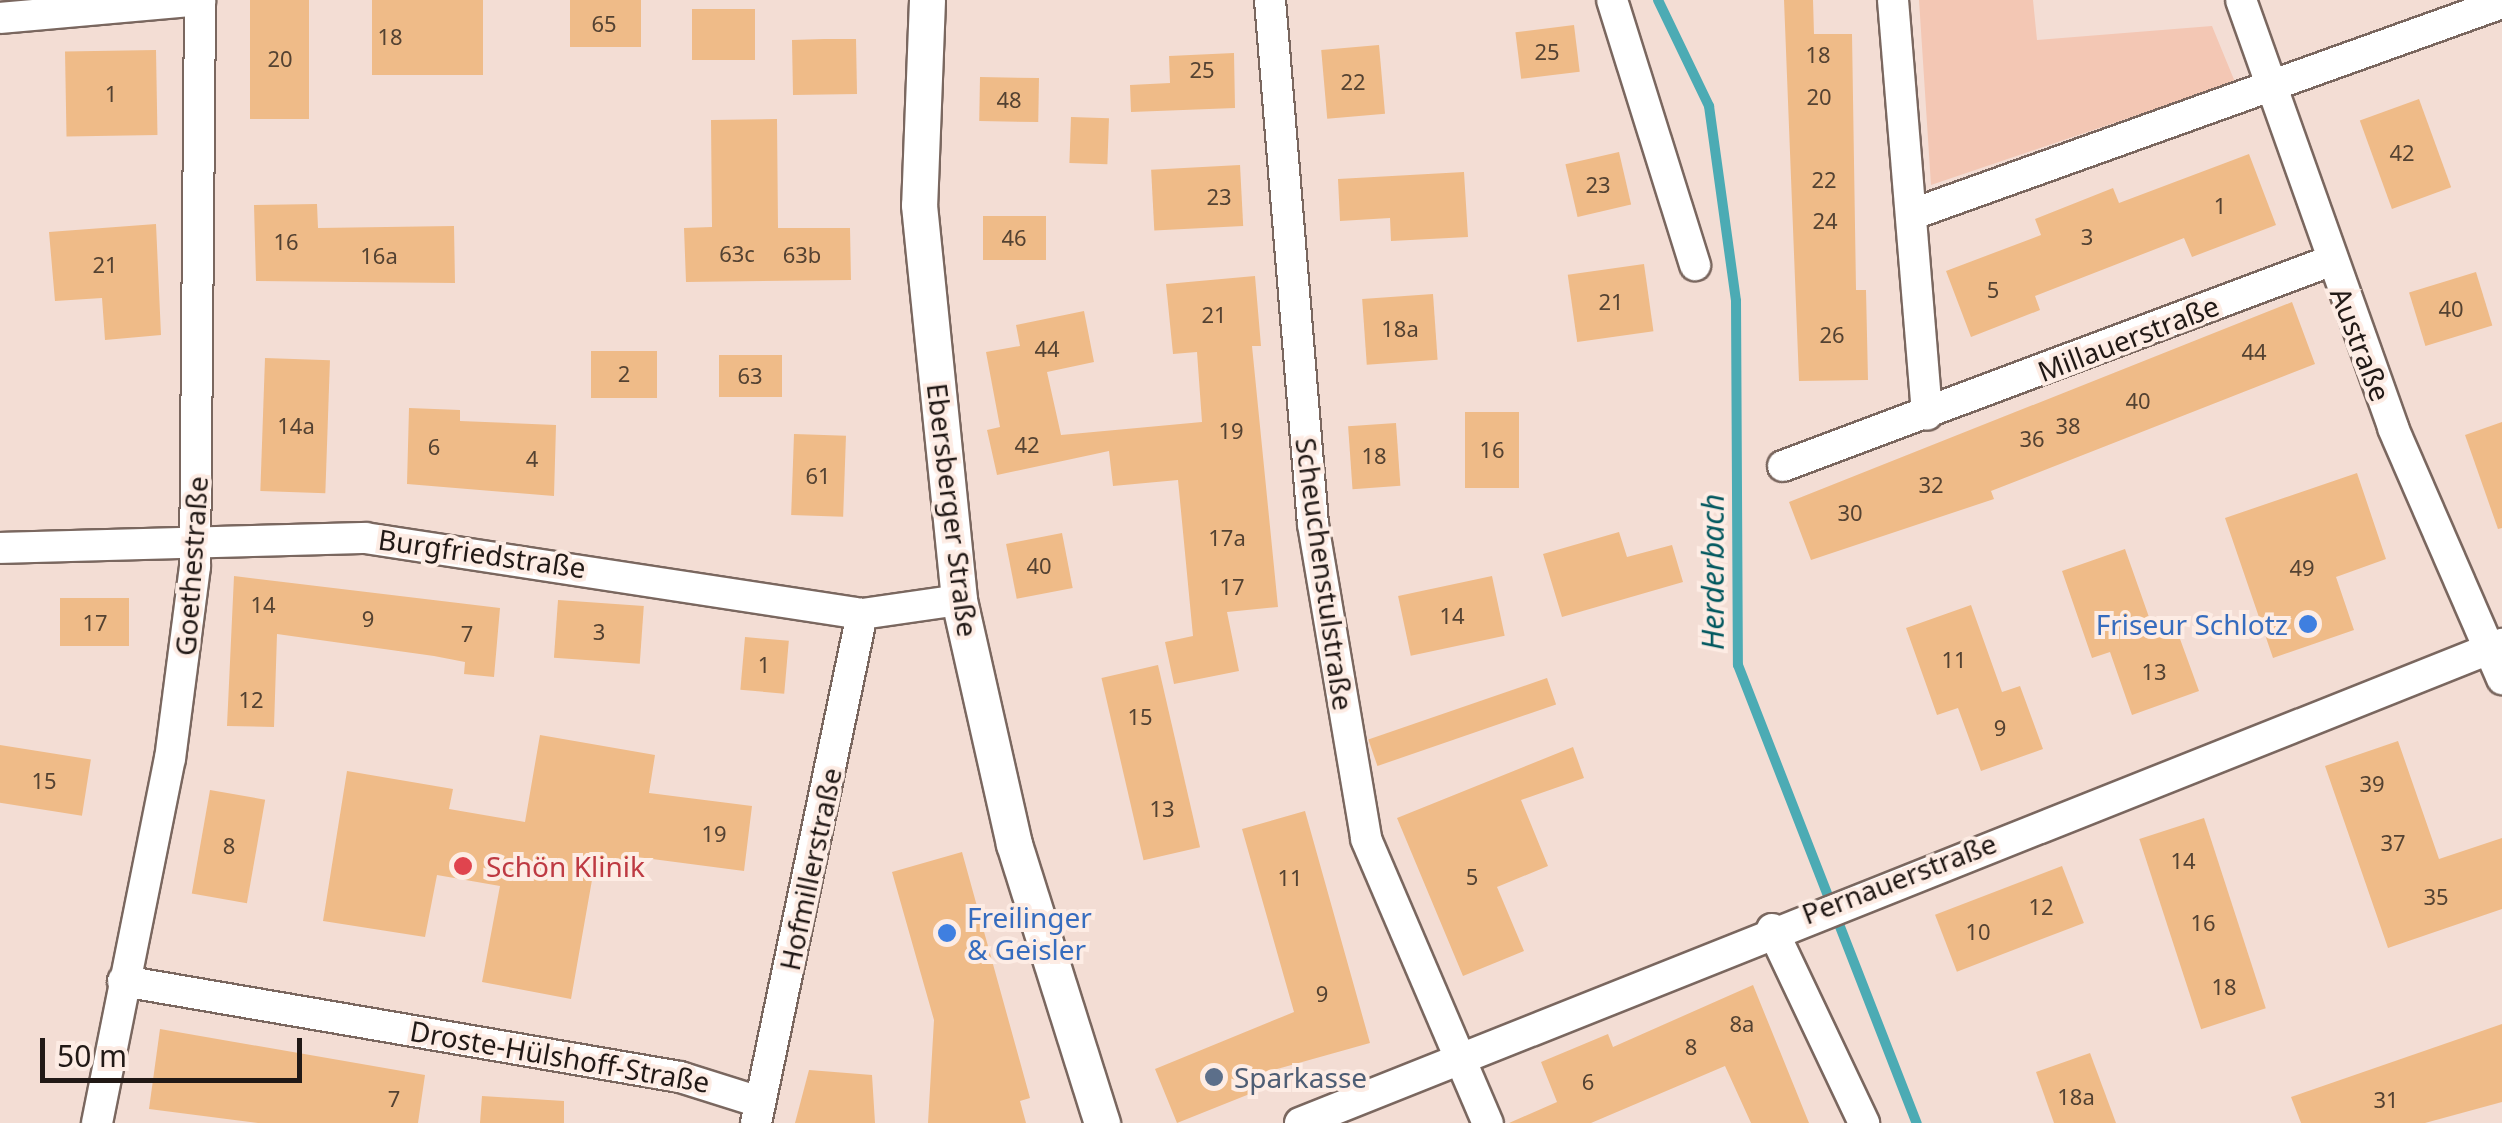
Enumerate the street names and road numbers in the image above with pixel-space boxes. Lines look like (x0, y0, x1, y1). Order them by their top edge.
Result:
street label: Austraße (2324, 282, 2398, 406)
street label: Millauerstraße (2033, 288, 2223, 388)
street label: Ebersberger Straße (921, 381, 985, 639)
street label: Scheuchenstulstraße (1289, 436, 1361, 712)
street label: Goethestraße (168, 475, 214, 657)
street label: Burgfriedstraße (376, 522, 588, 584)
street label: Hofmillerstraße (772, 765, 848, 973)
street label: Pernauerstraße (1797, 825, 2001, 931)
street label: Droste-Hülshoff-Straße (408, 1013, 712, 1099)

